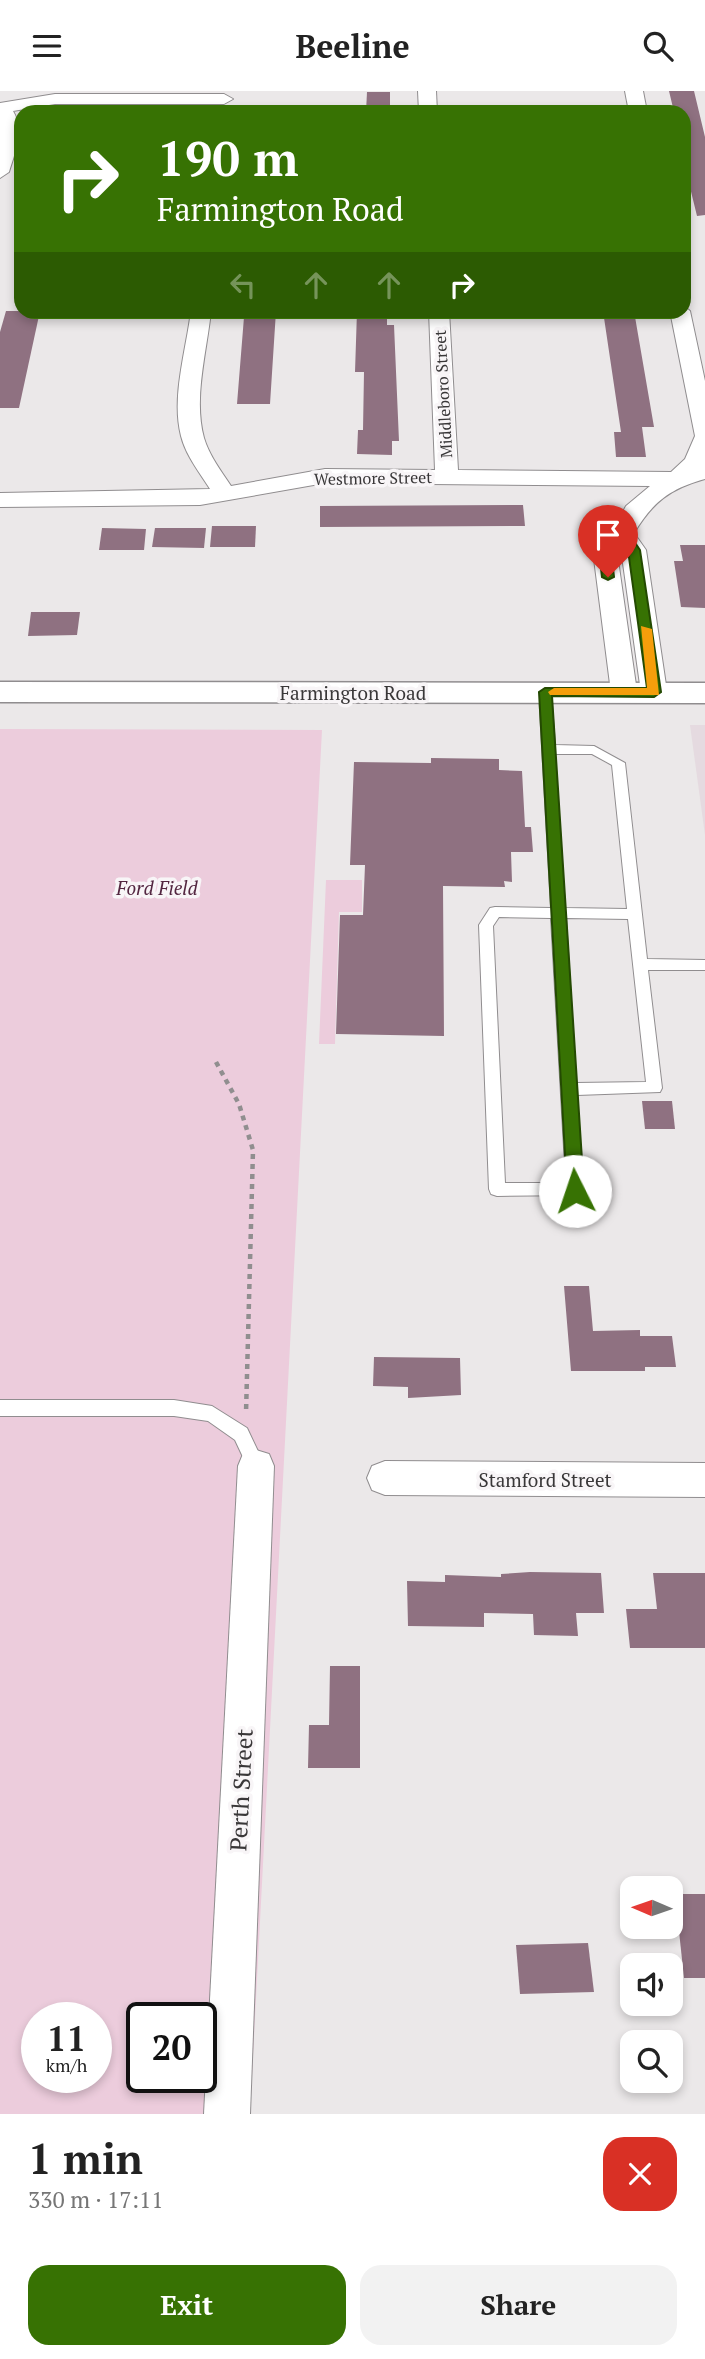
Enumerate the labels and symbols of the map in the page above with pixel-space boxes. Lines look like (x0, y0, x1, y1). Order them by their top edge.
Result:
street label: Middleboro Street (429, 329, 457, 459)
street label: Westmore Street (314, 466, 432, 490)
pin (578, 505, 638, 577)
street label: Farmington Road (280, 680, 427, 705)
park label: Ford Field (115, 875, 199, 900)
position arrow (538, 1154, 612, 1228)
street label: Stamford Street (478, 1467, 612, 1492)
street label: Perth Street (222, 1728, 260, 1852)
north arrow (620, 1876, 682, 1939)
speed limit sign: 20 (126, 2002, 217, 2093)

